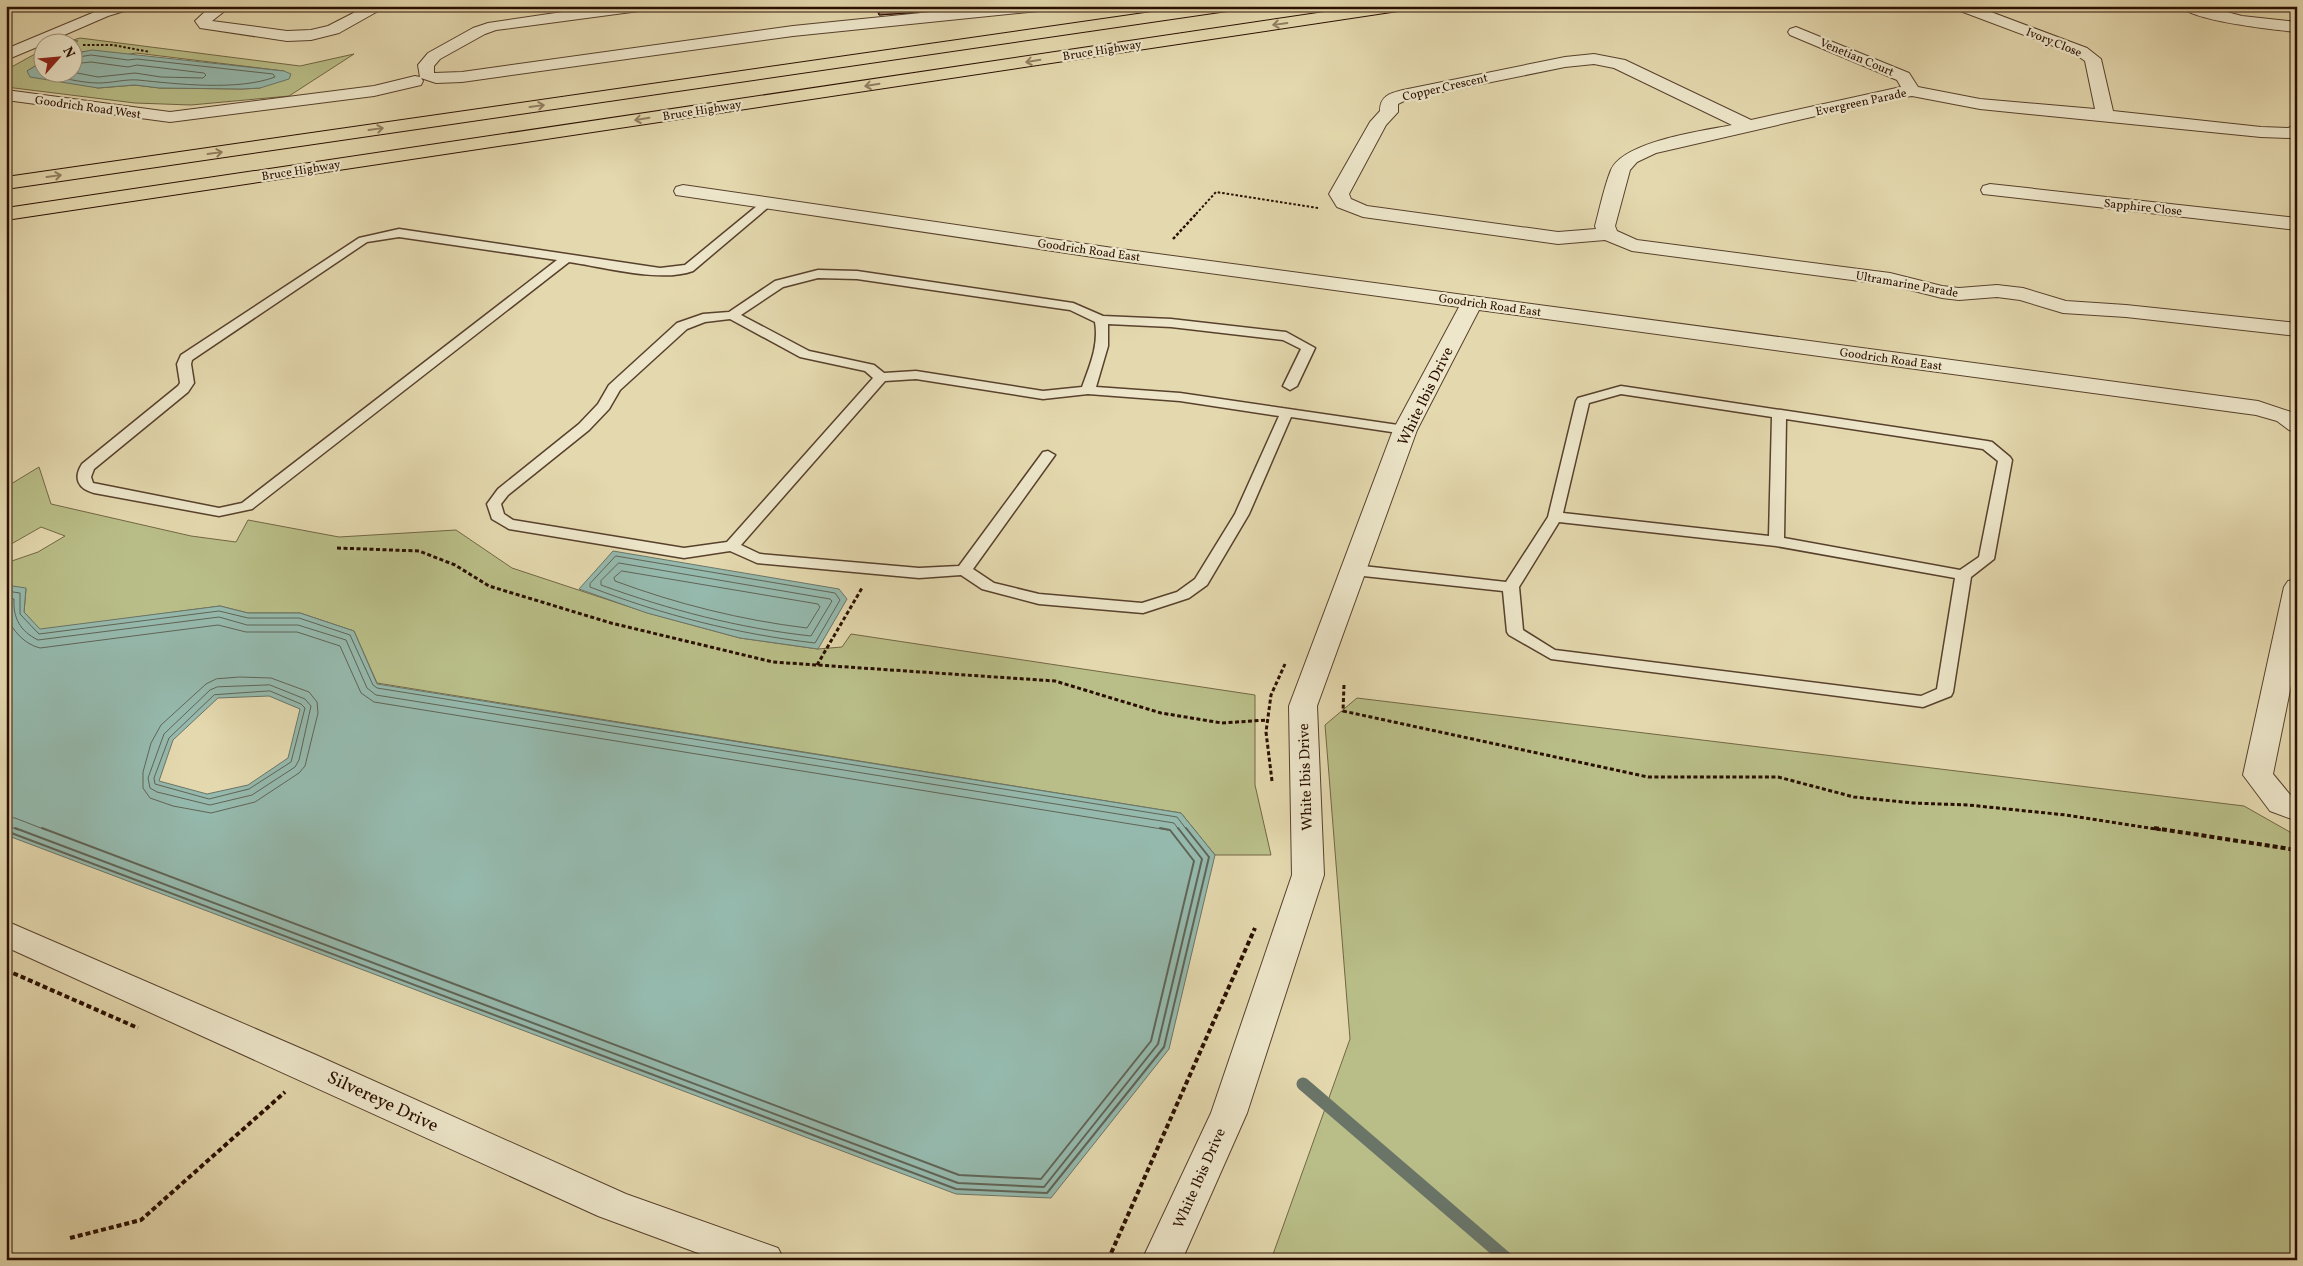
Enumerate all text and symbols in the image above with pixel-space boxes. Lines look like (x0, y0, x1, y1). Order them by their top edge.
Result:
one-way arrow (1273, 19, 1289, 29)
street label: Ivory Close (2023, 24, 2084, 62)
north arrow (32, 32, 82, 82)
street label: Venetian Court (1817, 35, 1896, 81)
street label: Bruce Highway (1062, 37, 1143, 65)
text: N (57, 44, 79, 62)
one-way arrow (1025, 56, 1041, 66)
street label: Copper Crescent (1401, 70, 1490, 106)
one-way arrow (865, 80, 881, 90)
street label: Evergreen Parade (1814, 85, 1908, 120)
street label: Goodrich Road West (34, 93, 142, 123)
street label: Bruce Highway (662, 97, 743, 125)
one-way arrow (529, 101, 545, 111)
one-way arrow (635, 114, 651, 124)
one-way arrow (368, 124, 384, 134)
one-way arrow (207, 147, 223, 157)
street label: Bruce Highway (261, 157, 342, 185)
one-way arrow (46, 171, 62, 181)
street label: Sapphire Close (2103, 196, 2183, 220)
street label: Goodrich Road East (1036, 236, 1141, 266)
street label: Ultramarine Parade (1854, 268, 1960, 302)
street label: Goodrich Road East (1437, 291, 1542, 321)
street label: White Ibis Drive (1393, 344, 1459, 450)
street label: Goodrich Road East (1838, 345, 1943, 375)
street label: White Ibis Drive (1294, 723, 1319, 831)
street label: Silvereye Drive (323, 1066, 442, 1139)
street label: White Ibis Drive (1169, 1125, 1232, 1232)

